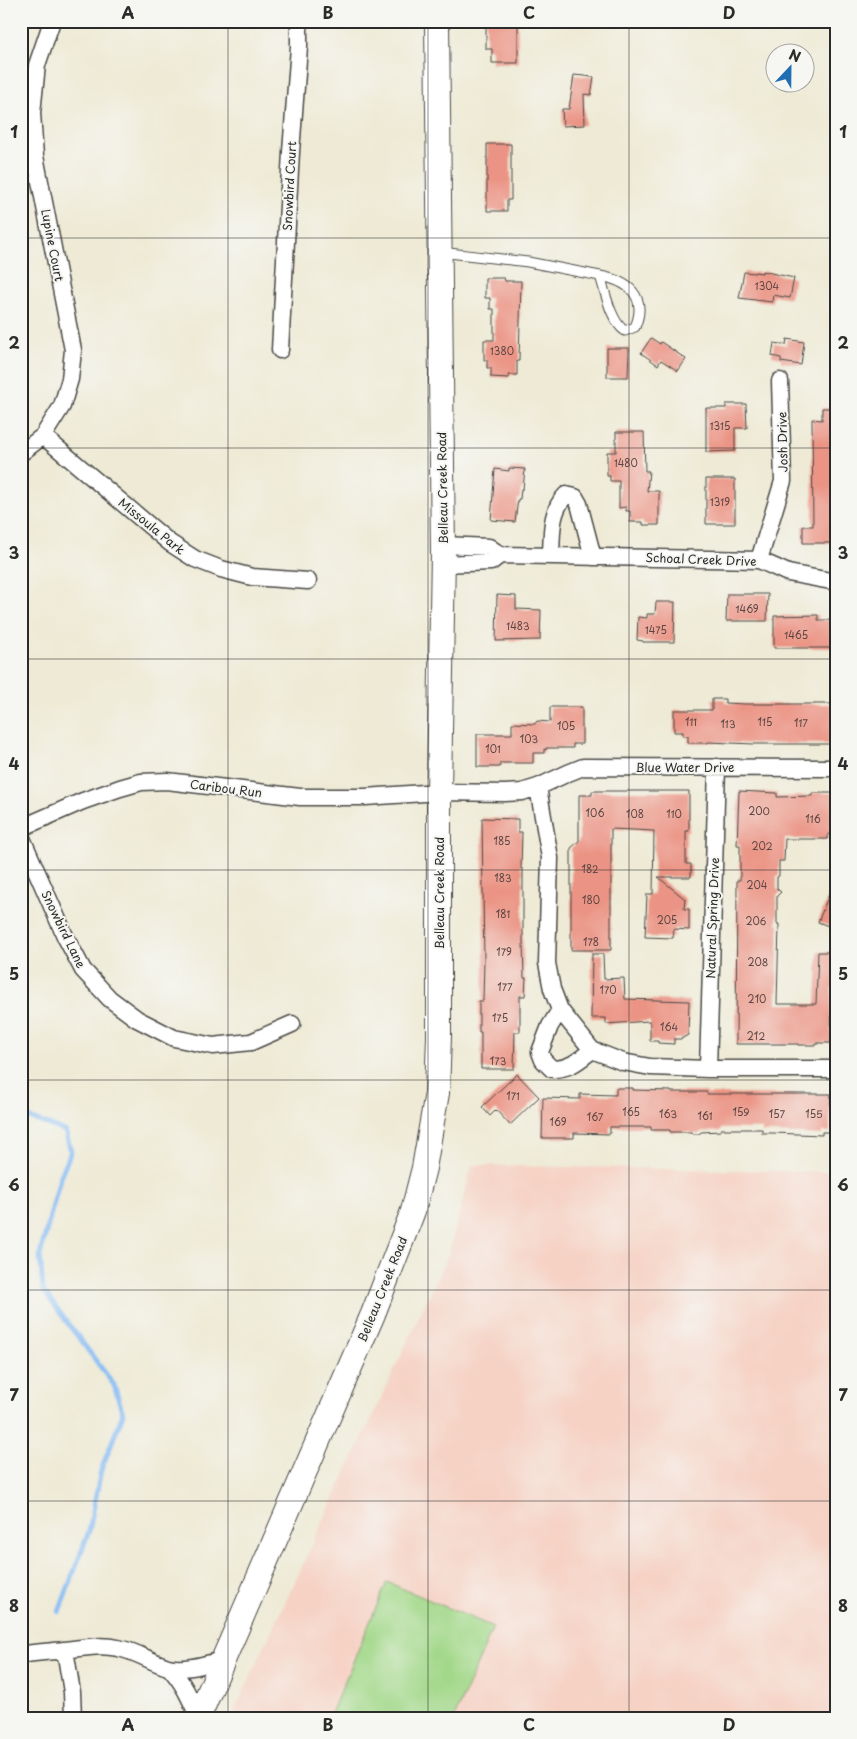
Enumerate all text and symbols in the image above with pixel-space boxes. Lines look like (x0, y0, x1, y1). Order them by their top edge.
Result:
text: A (122, 0, 135, 24)
text: B (323, 0, 334, 24)
text: C (523, 0, 535, 24)
text: D (723, 0, 735, 24)
north arrow (764, 42, 814, 92)
text: N (786, 44, 804, 67)
text: 1 (10, 119, 18, 143)
text: 1 (839, 119, 847, 143)
street label: Snowbird Court (278, 141, 300, 231)
street label: Lupine Court (37, 207, 69, 283)
house number: 1304 (755, 278, 780, 293)
text: 2 (8, 330, 20, 354)
text: 2 (837, 330, 849, 354)
house number: 1380 (490, 343, 514, 358)
street label: Josh Drive (772, 412, 792, 472)
house number: 1315 (710, 418, 730, 433)
street label: Belleau Creek Road (432, 432, 452, 544)
house number: 1480 (614, 455, 638, 470)
street label: Missoula Park (115, 493, 189, 559)
house number: 1319 (710, 494, 730, 509)
text: 3 (9, 540, 19, 564)
text: 3 (838, 540, 848, 564)
street label: Schoal Creek Drive (645, 548, 757, 570)
house number: 1469 (735, 601, 759, 616)
house number: 1483 (506, 618, 530, 633)
house number: 1475 (645, 622, 667, 637)
house number: 1465 (784, 627, 808, 642)
house number: 111 (685, 714, 697, 729)
house number: 115 (758, 714, 772, 729)
house number: 117 (794, 715, 808, 730)
house number: 113 (720, 716, 736, 731)
house number: 105 (557, 718, 575, 733)
house number: 103 (520, 731, 538, 746)
house number: 101 (485, 741, 501, 756)
text: 4 (9, 751, 20, 775)
text: 4 (838, 751, 849, 775)
street label: Blue Water Drive (636, 758, 734, 776)
street label: Caribou Run (189, 775, 263, 801)
house number: 200 (748, 803, 770, 818)
house number: 106 (586, 805, 604, 820)
house number: 108 (626, 806, 644, 821)
house number: 110 (666, 806, 682, 821)
house number: 116 (805, 811, 821, 826)
house number: 185 (494, 833, 510, 848)
street label: Belleau Creek Road (430, 837, 448, 949)
house number: 202 (751, 838, 773, 853)
street label: Natural Spring Drive (701, 857, 723, 979)
house number: 182 (582, 861, 598, 876)
house number: 183 (494, 870, 512, 885)
house number: 204 (747, 877, 768, 892)
street label: Snowbird Lane (37, 887, 91, 971)
house number: 180 (582, 892, 600, 907)
house number: 181 (496, 906, 510, 921)
house number: 205 (657, 912, 677, 927)
house number: 206 (746, 913, 766, 928)
house number: 178 (583, 934, 599, 949)
house number: 179 (496, 944, 512, 959)
house number: 208 (748, 954, 768, 969)
text: 5 (9, 961, 19, 985)
text: 5 (838, 961, 848, 985)
house number: 177 (497, 979, 513, 994)
house number: 170 (599, 982, 617, 997)
house number: 210 (748, 991, 766, 1006)
house number: 175 (492, 1010, 508, 1025)
house number: 164 (660, 1019, 678, 1034)
house number: 212 (747, 1028, 765, 1043)
house number: 173 (490, 1053, 506, 1068)
house number: 171 (506, 1088, 520, 1103)
house number: 165 (622, 1104, 640, 1119)
house number: 159 (733, 1104, 749, 1119)
house number: 163 (659, 1106, 677, 1121)
house number: 157 (769, 1106, 786, 1121)
house number: 155 (805, 1106, 823, 1121)
house number: 161 (698, 1108, 713, 1123)
house number: 167 (587, 1109, 604, 1124)
house number: 169 (549, 1114, 567, 1129)
text: 6 (8, 1172, 20, 1196)
text: 6 (837, 1172, 849, 1196)
street label: Belleau Creek Road (353, 1234, 411, 1344)
text: 7 (9, 1382, 19, 1406)
text: 7 (838, 1382, 848, 1406)
text: 8 (9, 1593, 19, 1617)
text: 8 (838, 1593, 848, 1617)
text: A (122, 1712, 135, 1736)
text: B (323, 1712, 334, 1736)
text: C (523, 1712, 535, 1736)
text: D (723, 1712, 735, 1736)

